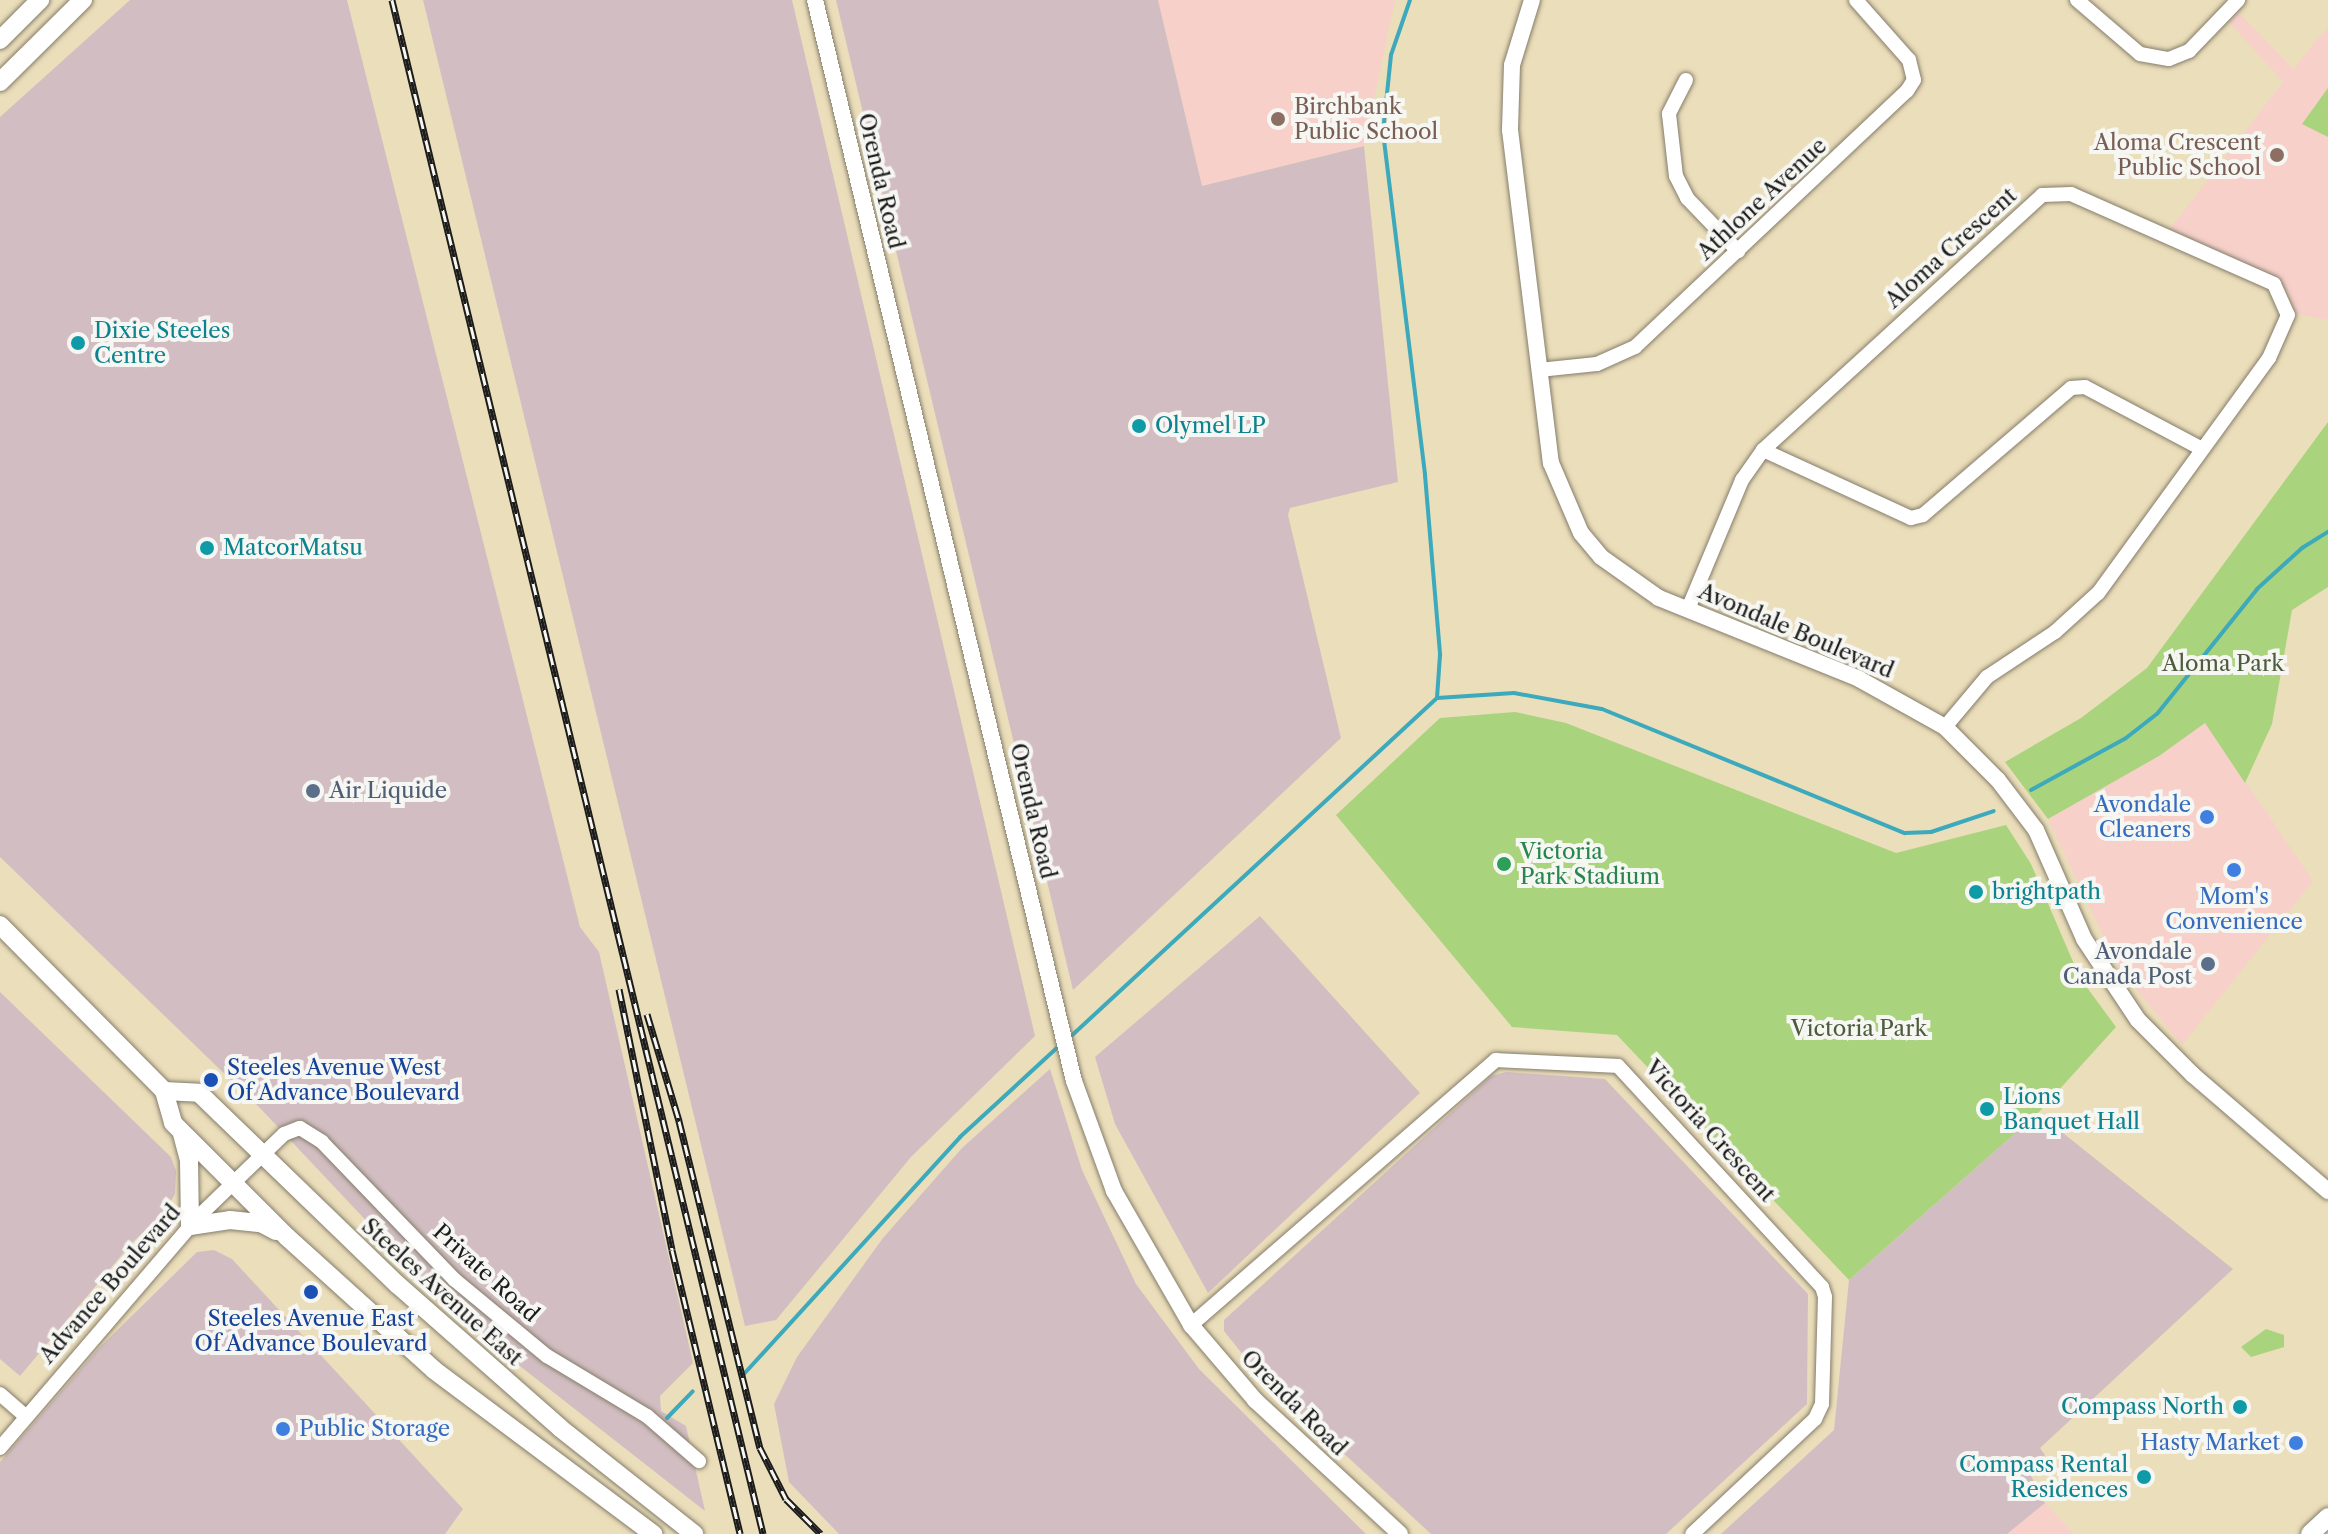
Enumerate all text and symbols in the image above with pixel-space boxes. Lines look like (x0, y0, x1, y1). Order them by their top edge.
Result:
place label: Birchbank Public School (1294, 93, 1438, 144)
street label: Orenda Road (853, 110, 909, 252)
marker: Birchbank Public School (1269, 110, 1287, 128)
place label: Aloma Crescent Public School (2093, 129, 2261, 180)
street label: Athlone Avenue (1692, 132, 1832, 266)
marker: Aloma Crescent Public School (2268, 146, 2286, 164)
street label: Aloma Crescent (1880, 182, 2022, 314)
place label: Dixie Steeles Centre (94, 317, 230, 368)
marker: Dixie Steeles Centre (69, 334, 87, 352)
place label: Olymel LP (1155, 413, 1266, 439)
marker: Olymel LP (1130, 417, 1148, 435)
place label: MatcorMatsu (223, 535, 363, 561)
marker: MatcorMatsu (198, 539, 216, 557)
street label: Avondale Boulevard (1694, 578, 1898, 684)
park label: Aloma Park (2162, 651, 2284, 677)
street label: Orenda Road (1005, 740, 1061, 882)
place label: Air Liquide (329, 778, 447, 804)
marker: Air Liquide (304, 782, 322, 800)
place label: Avondale Cleaners (2094, 791, 2191, 842)
marker: Avondale Cleaners (2198, 808, 2216, 826)
place label: Victoria Park Stadium (1520, 838, 1660, 890)
marker: Victoria Park Stadium (1495, 855, 1513, 873)
marker: Mom's Convenience (2225, 861, 2243, 879)
place label: brightpath (1992, 879, 2101, 905)
marker: brightpath (1967, 883, 1985, 901)
place label: Mom's Convenience (2165, 883, 2303, 934)
place label: Avondale Canada Post (2062, 938, 2192, 990)
marker: Avondale Canada Post (2199, 955, 2217, 973)
park label: Victoria Park (1791, 1016, 1927, 1042)
place label: Steeles Avenue West Of Advance Boulevard (227, 1054, 461, 1106)
street label: Victoria Crescent (1639, 1055, 1781, 1207)
marker: Steeles Avenue West Of Advance Boulevard (202, 1071, 220, 1089)
place label: Lions Banquet Hall (2003, 1083, 2140, 1134)
marker: Lions Banquet Hall (1978, 1100, 1996, 1118)
street label: Advance Boulevard (34, 1199, 186, 1369)
street label: Steeles Avenue East (356, 1213, 528, 1371)
street label: Private Road (428, 1219, 544, 1327)
marker: Steeles Avenue East Of Advance Boulevard (302, 1283, 320, 1301)
place label: Steeles Avenue East Of Advance Boulevard (194, 1305, 428, 1356)
street label: Orenda Road (1236, 1345, 1352, 1461)
place label: Compass North (2061, 1394, 2224, 1420)
marker: Compass North (2231, 1398, 2249, 1416)
place label: Public Storage (299, 1416, 450, 1442)
marker: Public Storage (274, 1420, 292, 1438)
place label: Hasty Market (2140, 1430, 2280, 1456)
marker: Hasty Market (2287, 1434, 2305, 1452)
place label: Compass Rental Residences (1959, 1451, 2128, 1502)
marker: Compass Rental Residences (2135, 1468, 2153, 1486)

